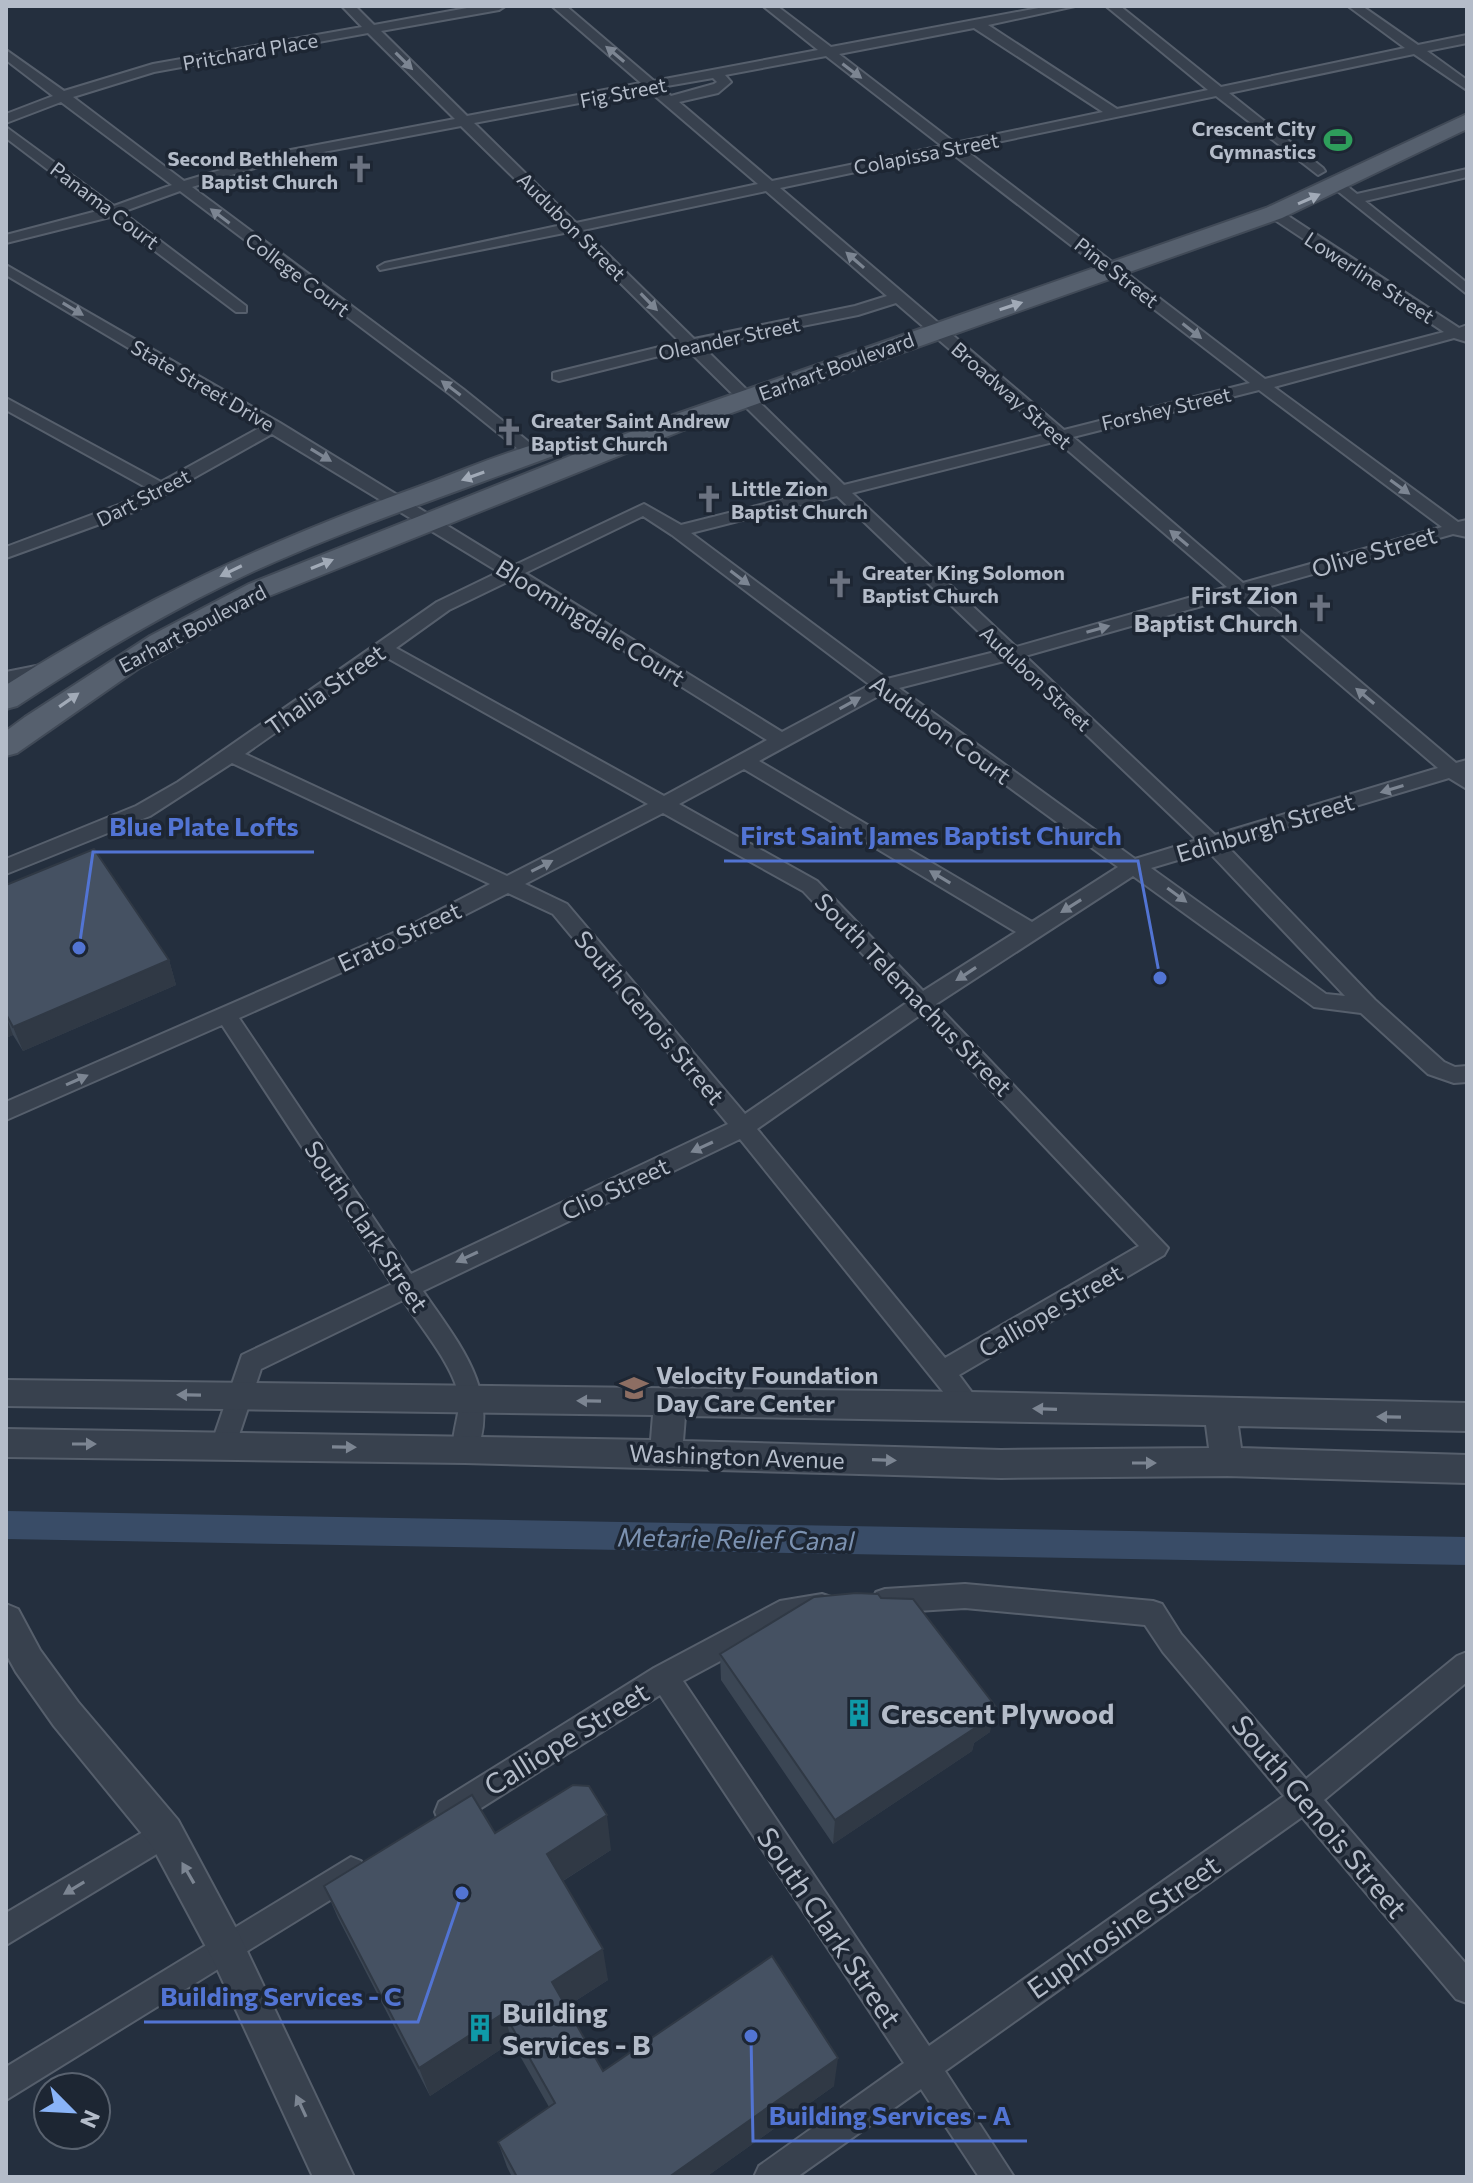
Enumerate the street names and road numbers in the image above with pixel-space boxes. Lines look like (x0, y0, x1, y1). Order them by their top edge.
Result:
street label: Pritchard Place (180, 27, 320, 75)
street label: Fig Street (578, 72, 668, 112)
street label: Colapissa Street (851, 127, 1001, 179)
street label: Panama Court (46, 156, 164, 254)
street label: Audubon Street (513, 167, 631, 285)
street label: Lowerline Street (1301, 226, 1439, 328)
street label: College Court (241, 227, 355, 321)
street label: Pine Street (1070, 232, 1164, 312)
street label: Oleander Street (656, 311, 802, 365)
street label: Earhart Boulevard (755, 327, 917, 405)
street label: State Street Drive (127, 334, 279, 436)
street label: Broadway Street (947, 336, 1077, 454)
street label: Forshey Street (1099, 381, 1233, 435)
street label: Dart Street (92, 463, 194, 531)
street label: Olive Street (1308, 519, 1440, 583)
street label: Bloomingdale Court (491, 552, 691, 692)
street label: Earhart Boulevard (114, 579, 270, 677)
street label: Audubon Street (975, 620, 1097, 736)
street label: Thalia Street (260, 637, 390, 741)
street label: Audubon Court (865, 668, 1017, 790)
street label: Edinburgh Street (1173, 786, 1358, 868)
street label: South Telemachus Street (810, 887, 1019, 1102)
street label: Erato Street (333, 895, 465, 977)
street label: South Genois Street (569, 924, 731, 1110)
street label: South Clark Street (299, 1135, 435, 1317)
street label: Clio Street (557, 1150, 674, 1226)
street label: Calliope Street (973, 1257, 1127, 1363)
street label: Washington Avenue (629, 1438, 845, 1474)
street label: Calliope Street (477, 1674, 655, 1802)
street label: South Genois Street (1225, 1708, 1415, 1924)
street label: South Clark Street (751, 1821, 909, 2033)
street label: Euphrosine Street (1020, 1847, 1226, 2005)

